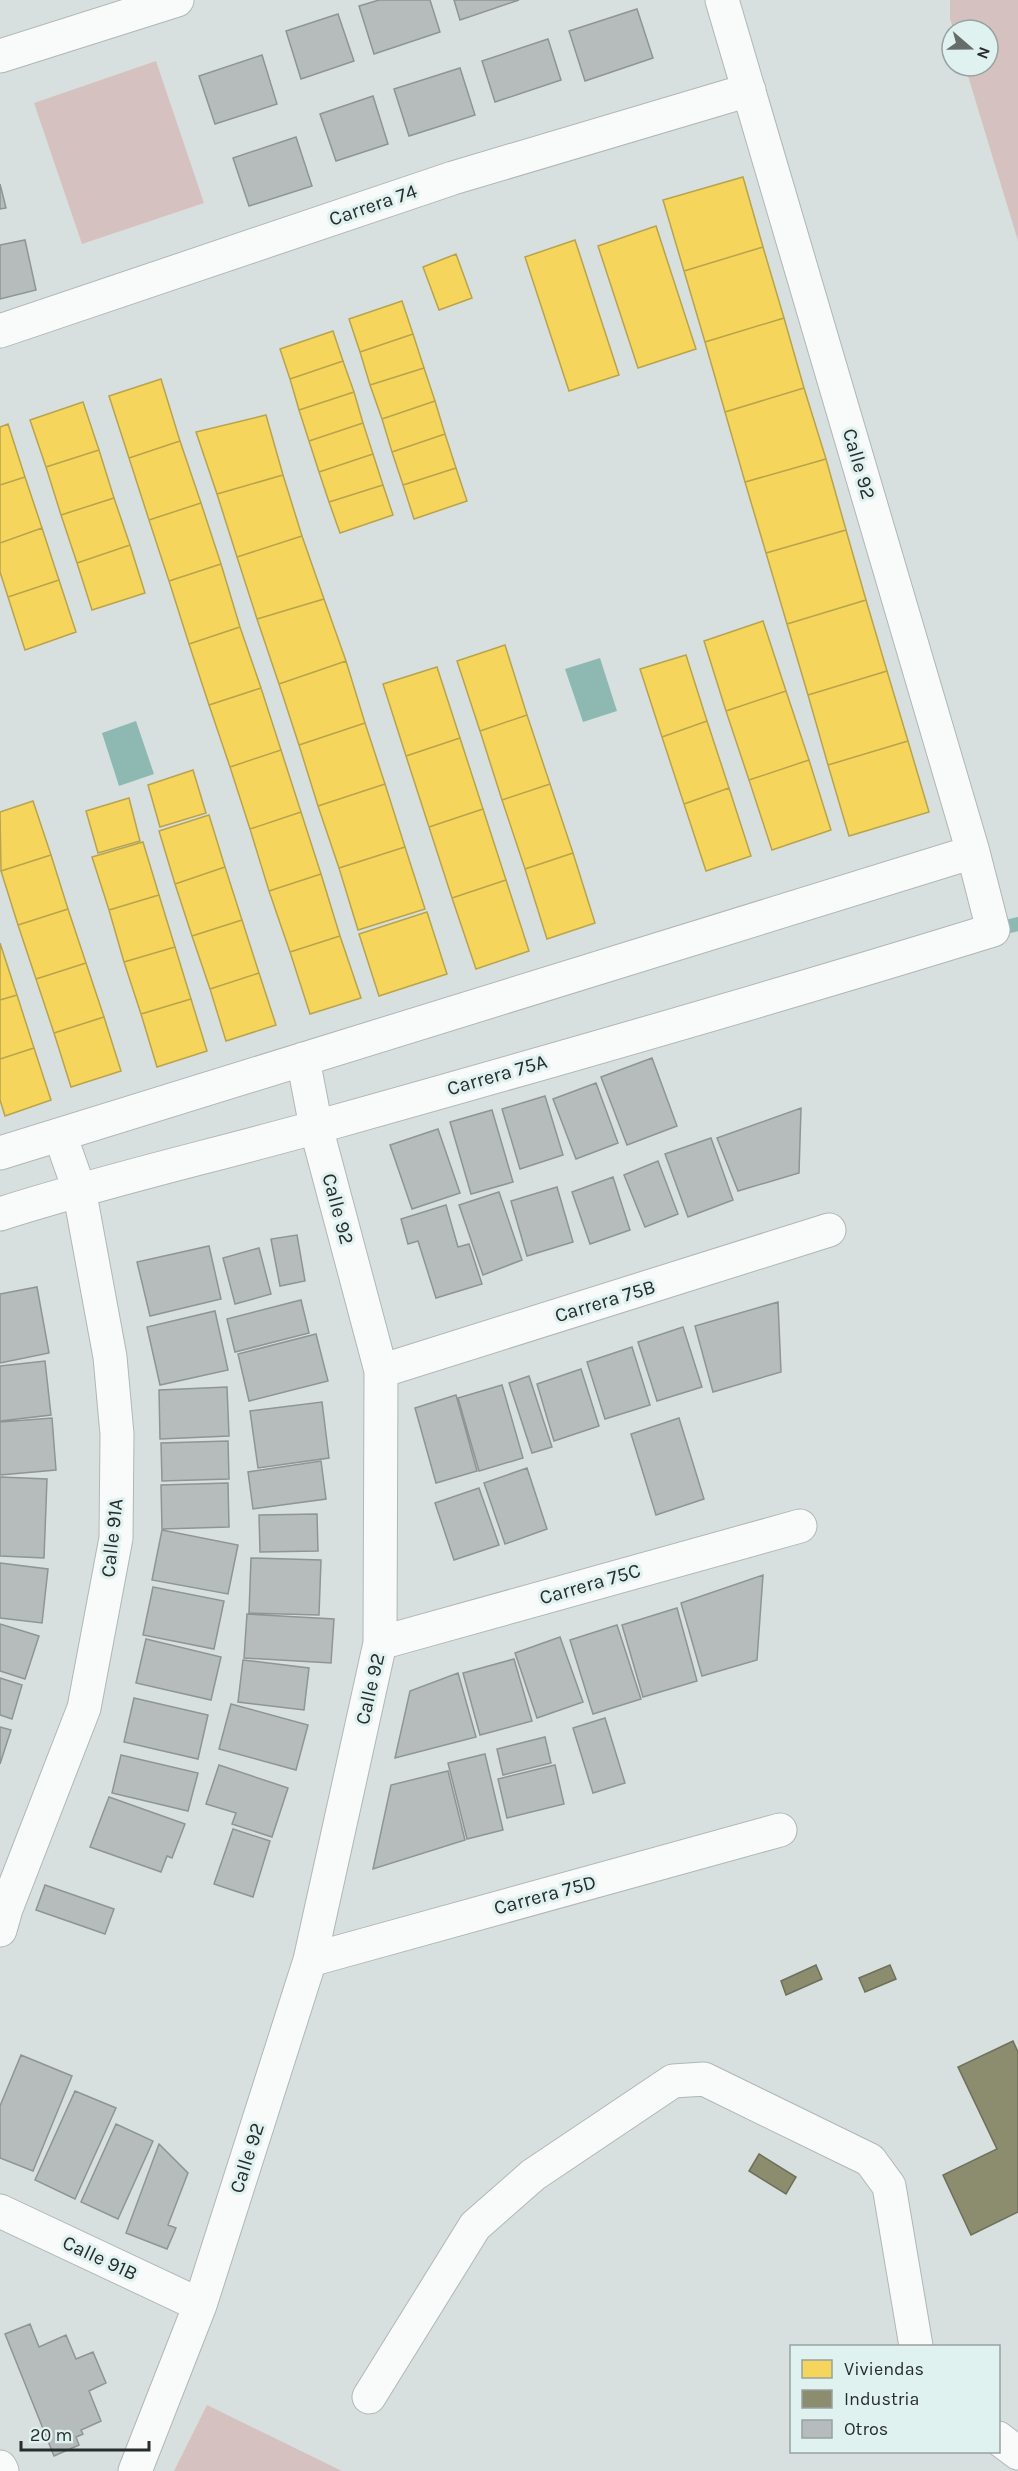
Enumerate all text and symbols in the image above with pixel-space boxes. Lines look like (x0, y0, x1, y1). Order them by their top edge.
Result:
north arrow (940, 18, 1000, 78)
text: N (973, 44, 995, 62)
street label: Carrera 74 (326, 179, 420, 231)
street label: Calle 92 (838, 426, 880, 502)
street label: Carrera 75A (444, 1050, 550, 1100)
street label: Calle 92 (317, 1171, 359, 1247)
street label: Carrera 75B (552, 1275, 658, 1327)
street label: Calle 91A (96, 1497, 128, 1579)
street label: Carrera 75C (537, 1559, 643, 1609)
street label: Calle 92 (351, 1651, 389, 1727)
street label: Carrera 75D (491, 1870, 599, 1920)
street label: Calle 92 (225, 2120, 269, 2196)
street label: Calle 91B (59, 2231, 141, 2285)
legend (790, 2345, 1000, 2453)
text: Viviendas (844, 2358, 924, 2380)
text: Industria (844, 2388, 919, 2410)
scale bar (21, 2414, 148, 2452)
text: Otros (844, 2418, 888, 2440)
text: 20 m (30, 2424, 72, 2446)

